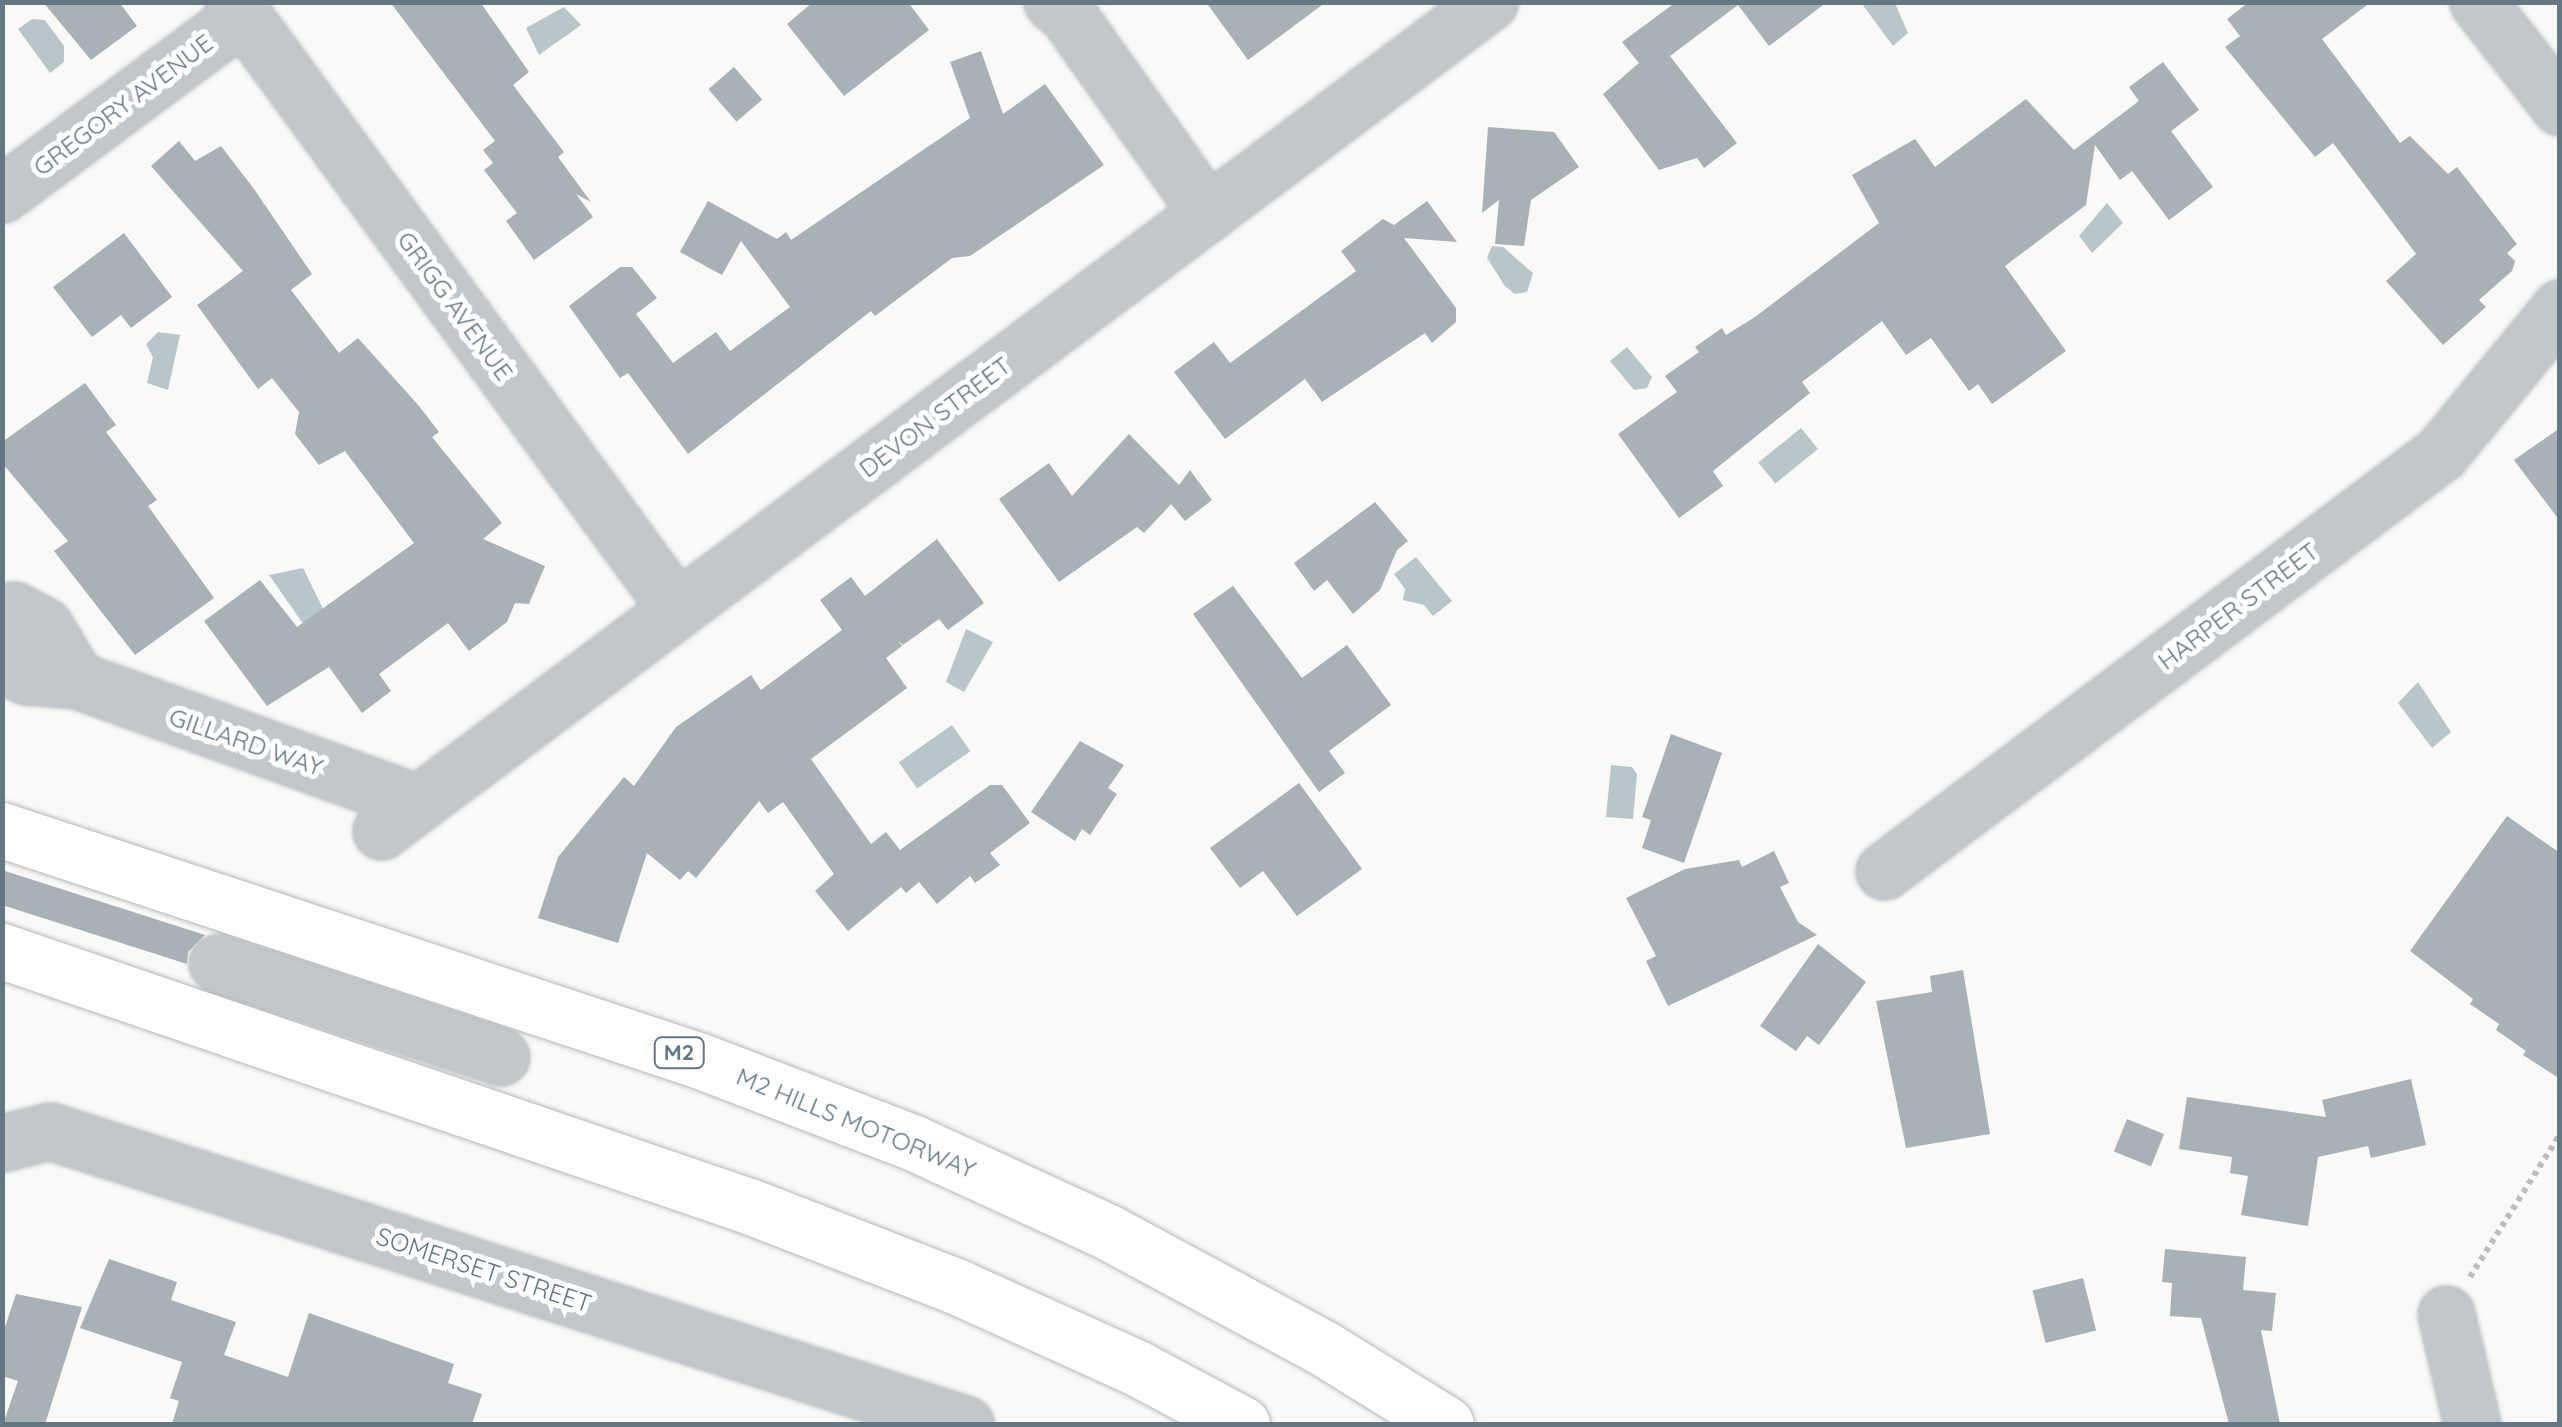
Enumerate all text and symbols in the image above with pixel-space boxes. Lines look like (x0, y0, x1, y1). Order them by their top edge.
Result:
street label: GREGORY AVENUE (27, 28, 219, 182)
street label: GRIGG AVENUE (391, 226, 519, 386)
street label: DEVON STREET (853, 350, 1017, 484)
street label: HARPER STREET (2152, 536, 2324, 676)
street label: GILLARD WAY (165, 702, 327, 782)
road number: M2 (652, 1036, 706, 1070)
street label: M2 HILLS MOTORWAY (732, 1061, 980, 1185)
street label: SOMERSET STREET (373, 1221, 595, 1319)

